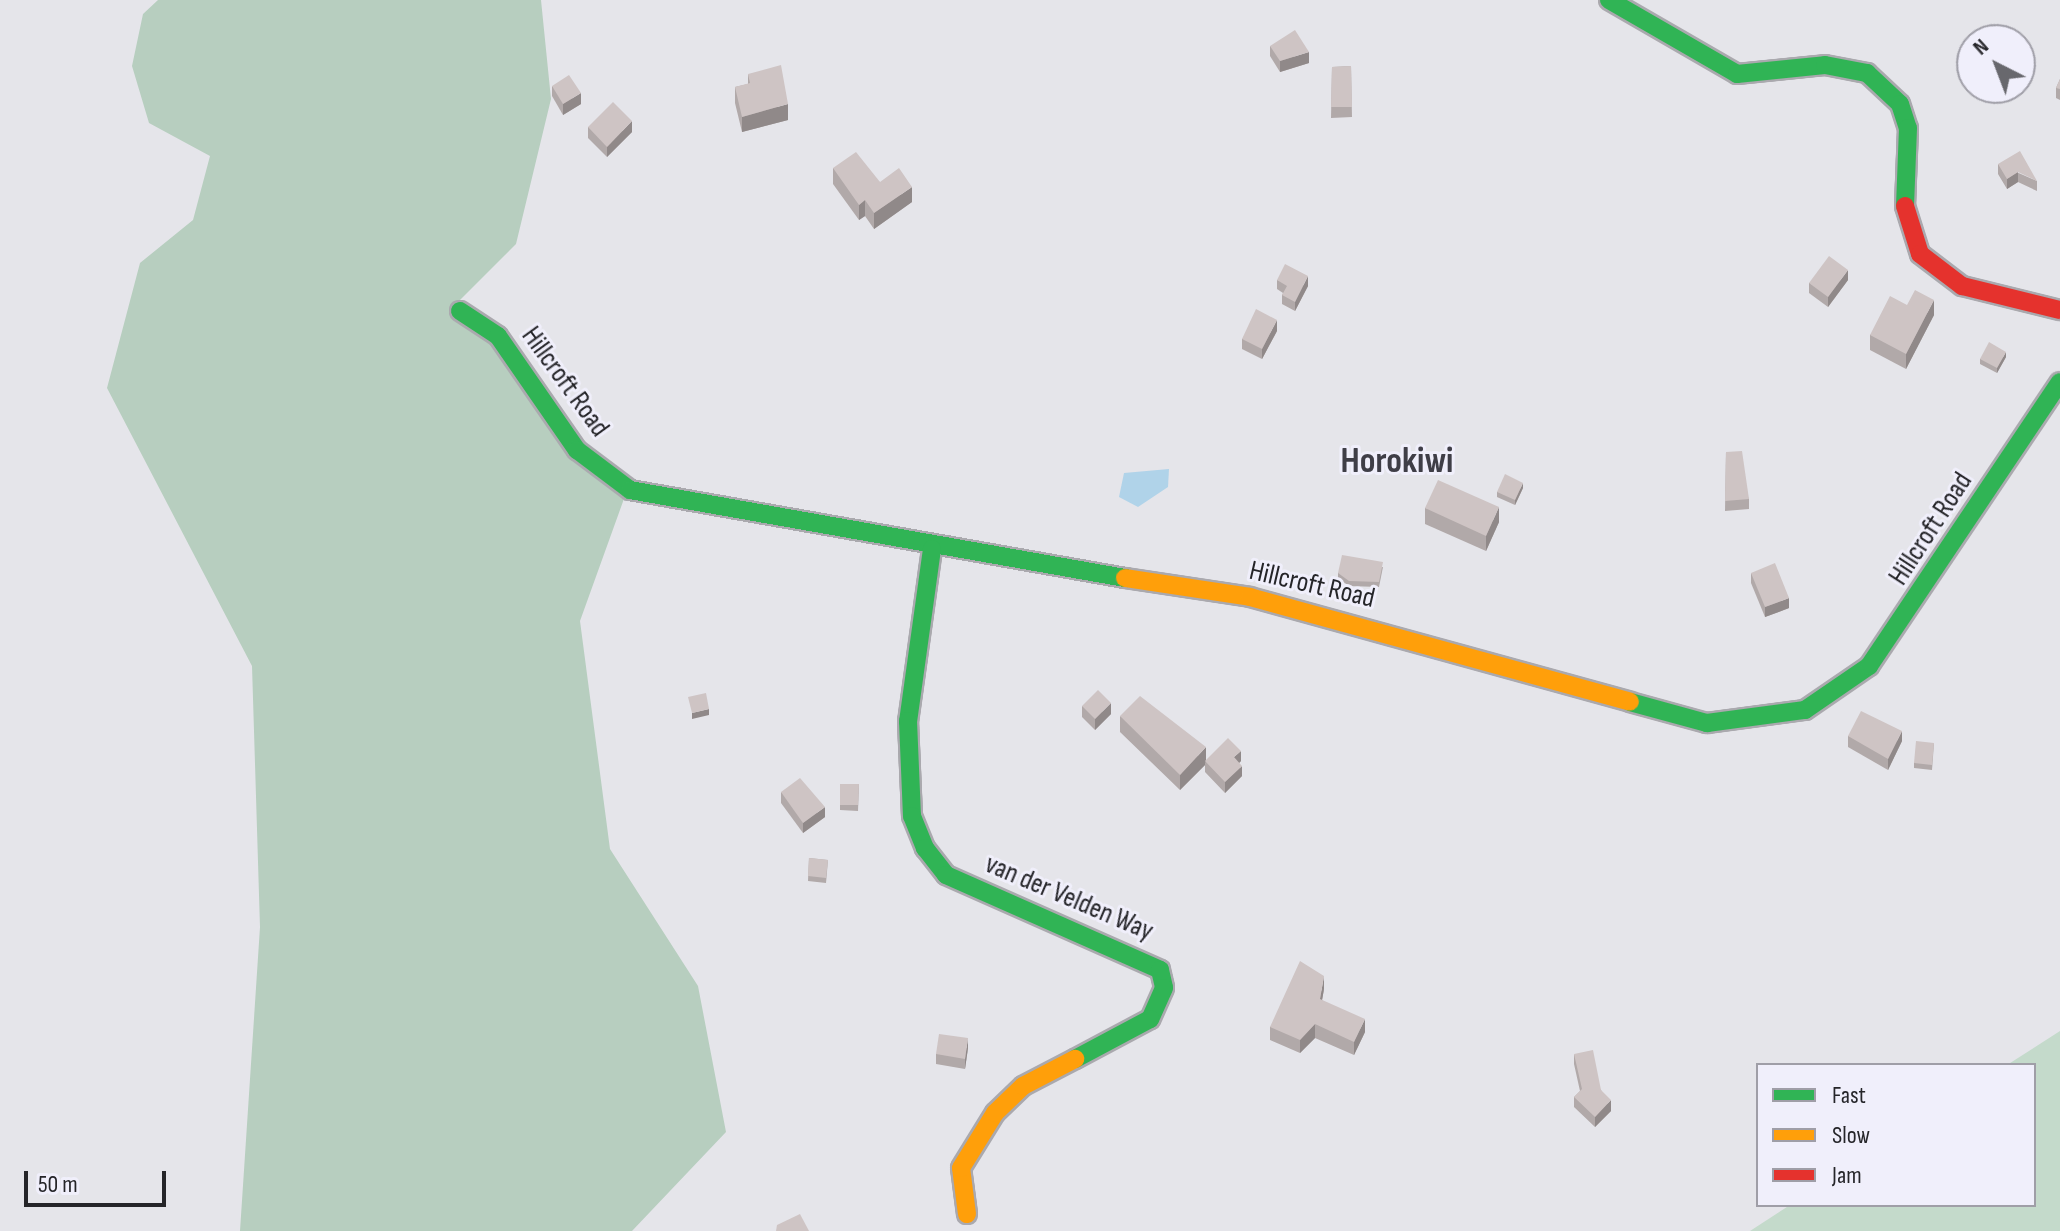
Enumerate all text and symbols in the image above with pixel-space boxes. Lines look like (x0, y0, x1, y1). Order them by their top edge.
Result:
north arrow (1956, 24, 2036, 104)
text: N (1968, 33, 1994, 61)
street label: Hillcroft Road (514, 320, 616, 444)
district label: Horokiwi (1341, 440, 1453, 484)
street label: Hillcroft Road (1882, 466, 1980, 592)
street label: Hillcroft Road (1246, 554, 1378, 616)
street label: van der Velden Way (980, 847, 1158, 949)
legend (1756, 1063, 2036, 1207)
text: Fast (1832, 1081, 1866, 1110)
text: Slow (1832, 1121, 1870, 1150)
scale bar (28, 1155, 170, 1205)
text: Jam (1832, 1161, 1862, 1190)
text: 50 m (38, 1170, 78, 1199)

